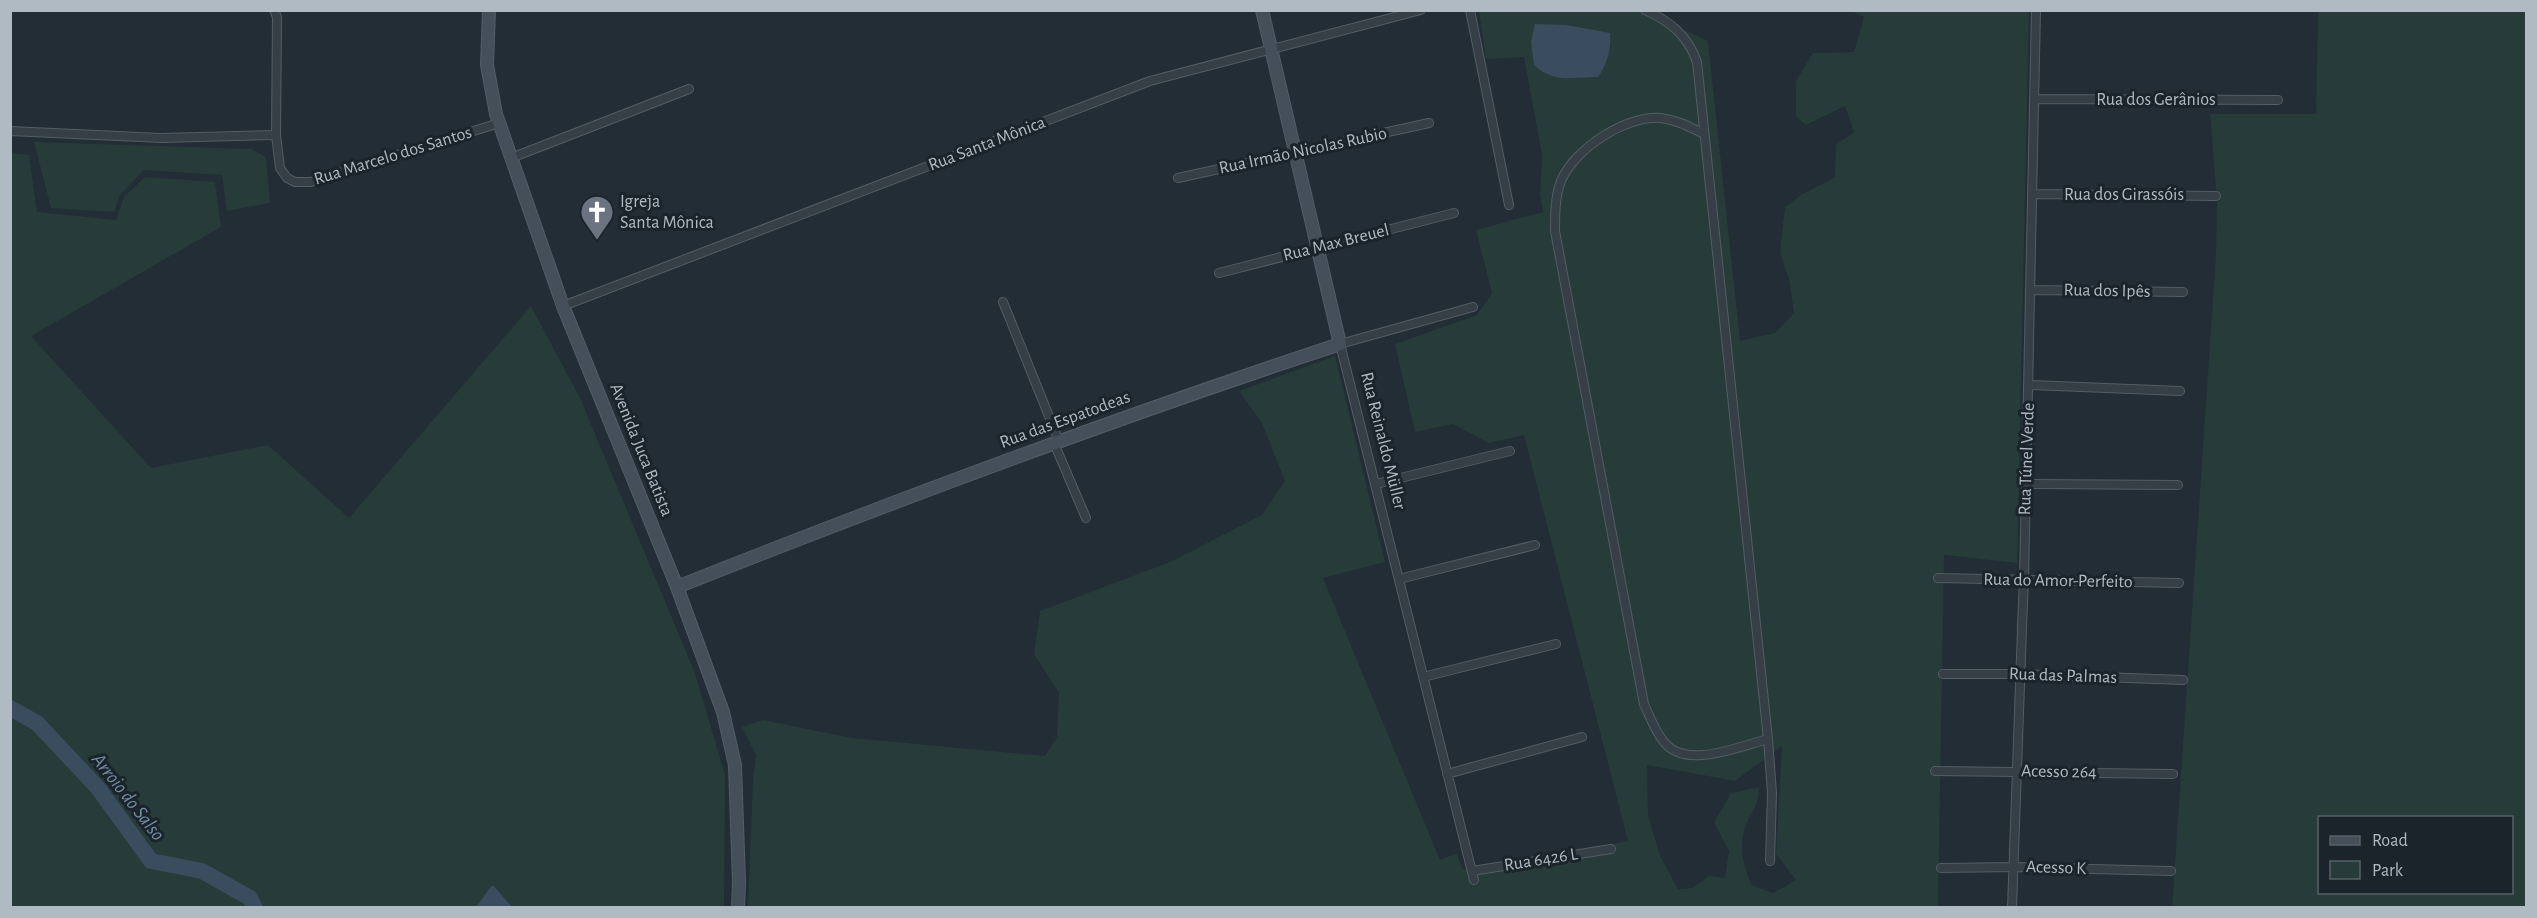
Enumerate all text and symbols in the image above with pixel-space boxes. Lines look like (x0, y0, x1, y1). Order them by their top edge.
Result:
street label: Rua dos Gerânios (2096, 91, 2216, 109)
street label: Rua Santa Mônica (926, 113, 1048, 175)
street label: Rua Marcelo dos Santos (312, 123, 474, 189)
street label: Rua Irmão Nicolas Rubio (1217, 124, 1389, 178)
street label: Rua dos Girassóis (2064, 186, 2184, 204)
place label: Igreja Santa Mônica (620, 193, 714, 232)
church icon: Igreja Santa Mônica (579, 194, 615, 241)
street label: Rua Max Breuel (1281, 221, 1391, 265)
street label: Rua dos Ipês (2063, 281, 2151, 301)
street label: Rua Reinaldo Müller (1357, 370, 1409, 512)
street label: Avenida Juca Batista (606, 381, 676, 519)
street label: Rua das Espatodeas (998, 388, 1132, 452)
street label: Rua Túnel Verde (2016, 402, 2038, 516)
street label: Rua do Amor-Perfeito (1983, 571, 2133, 591)
street label: Rua das Palmas (2009, 665, 2117, 687)
water label: Arroio do Salso (87, 749, 168, 844)
street label: Acesso 264 (2021, 762, 2097, 782)
legend (2318, 816, 2513, 894)
text: Road (2372, 832, 2408, 850)
street label: Rua 6426 L (1503, 845, 1580, 875)
street label: Acesso K (2026, 858, 2087, 878)
text: Park (2372, 862, 2404, 880)

